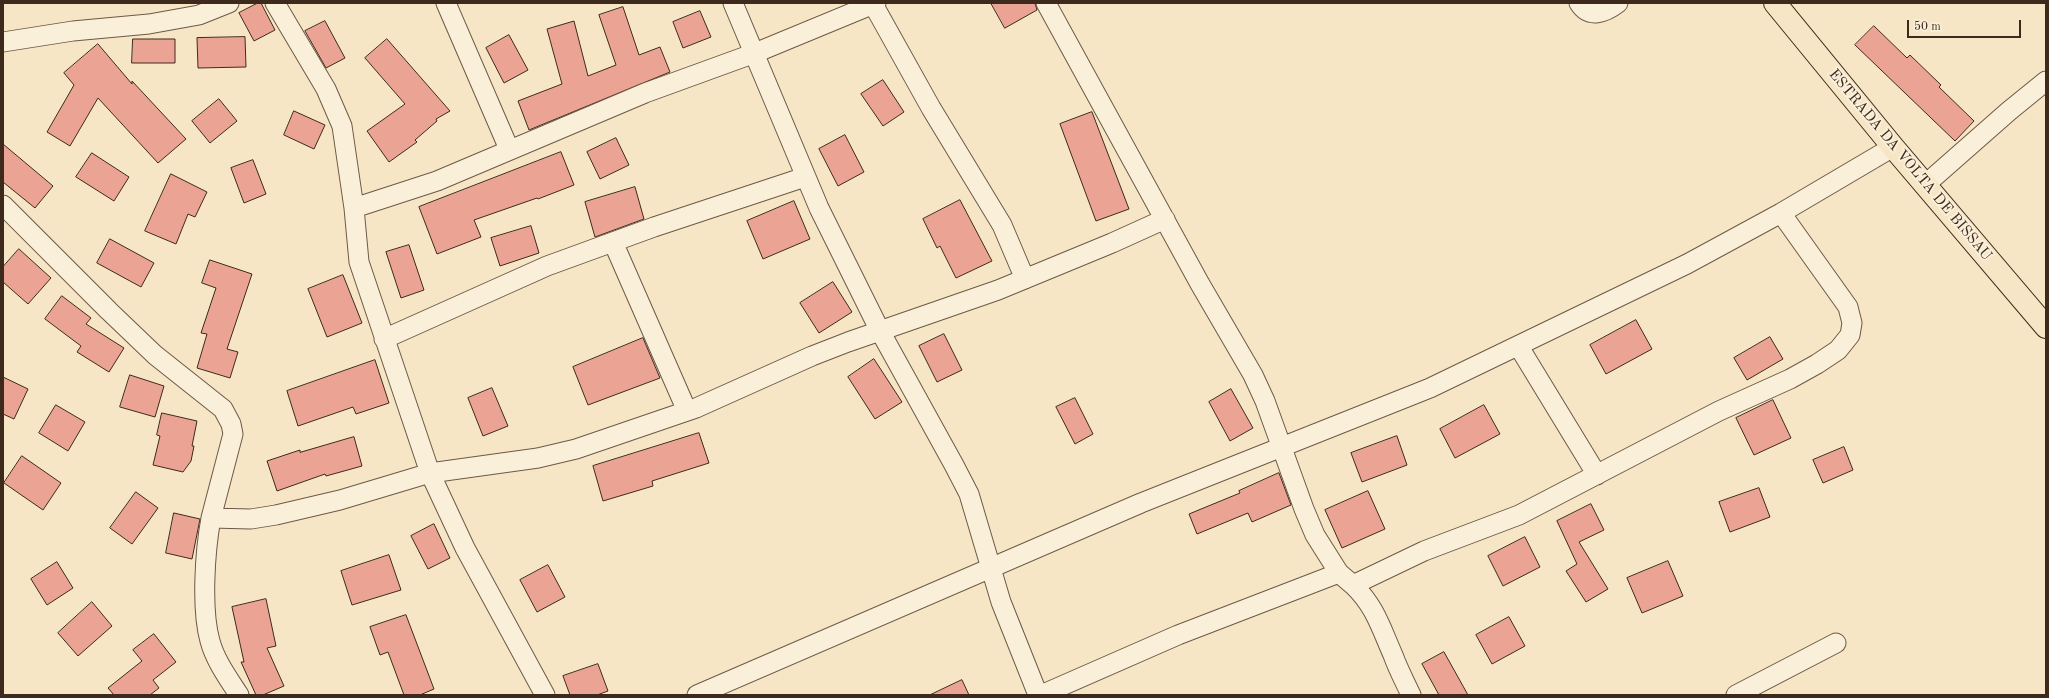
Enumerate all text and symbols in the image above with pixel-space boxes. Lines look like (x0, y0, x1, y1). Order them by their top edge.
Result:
scale bar (1909, 12, 2023, 38)
text: 50 m (1914, 21, 1941, 33)
street label: ESTRADA DA VOLTA DE BISSAU (1825, 66, 1995, 264)

